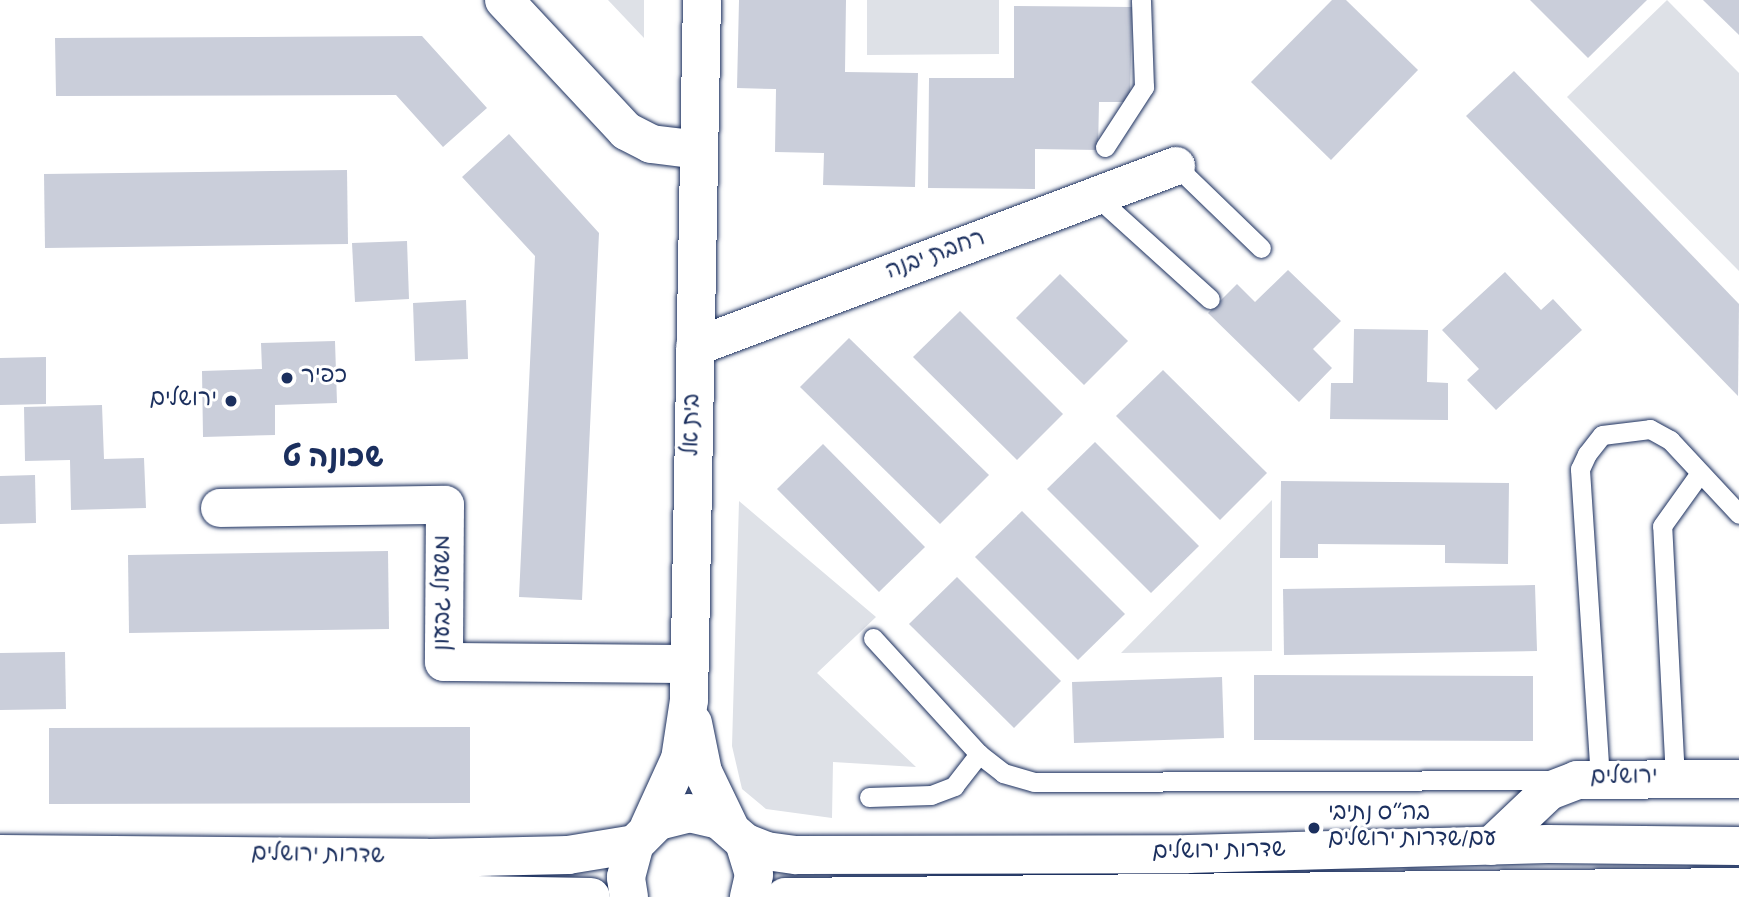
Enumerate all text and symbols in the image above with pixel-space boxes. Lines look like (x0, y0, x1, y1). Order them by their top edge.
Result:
street label: רחבת יבנה (883, 226, 989, 288)
place label: כפיר (301, 364, 347, 392)
marker: כפיר (279, 370, 295, 386)
place label: ירושלים (149, 387, 217, 415)
marker: ירושלים (223, 393, 239, 409)
street label: בית אל (680, 393, 708, 457)
district label: שכונה ט (282, 443, 384, 479)
street label: משעול גבעון (431, 535, 459, 651)
street label: ירושלים (1590, 765, 1658, 793)
place label: בה״ס נתיבי עם/שדרות ירושלים (1328, 801, 1497, 855)
marker: בה״ס נתיבי עם/שדרות ירושלים (1306, 820, 1322, 836)
street label: שדרות ירושלים (1152, 838, 1286, 868)
street label: שדרות ירושלים (251, 842, 385, 872)

